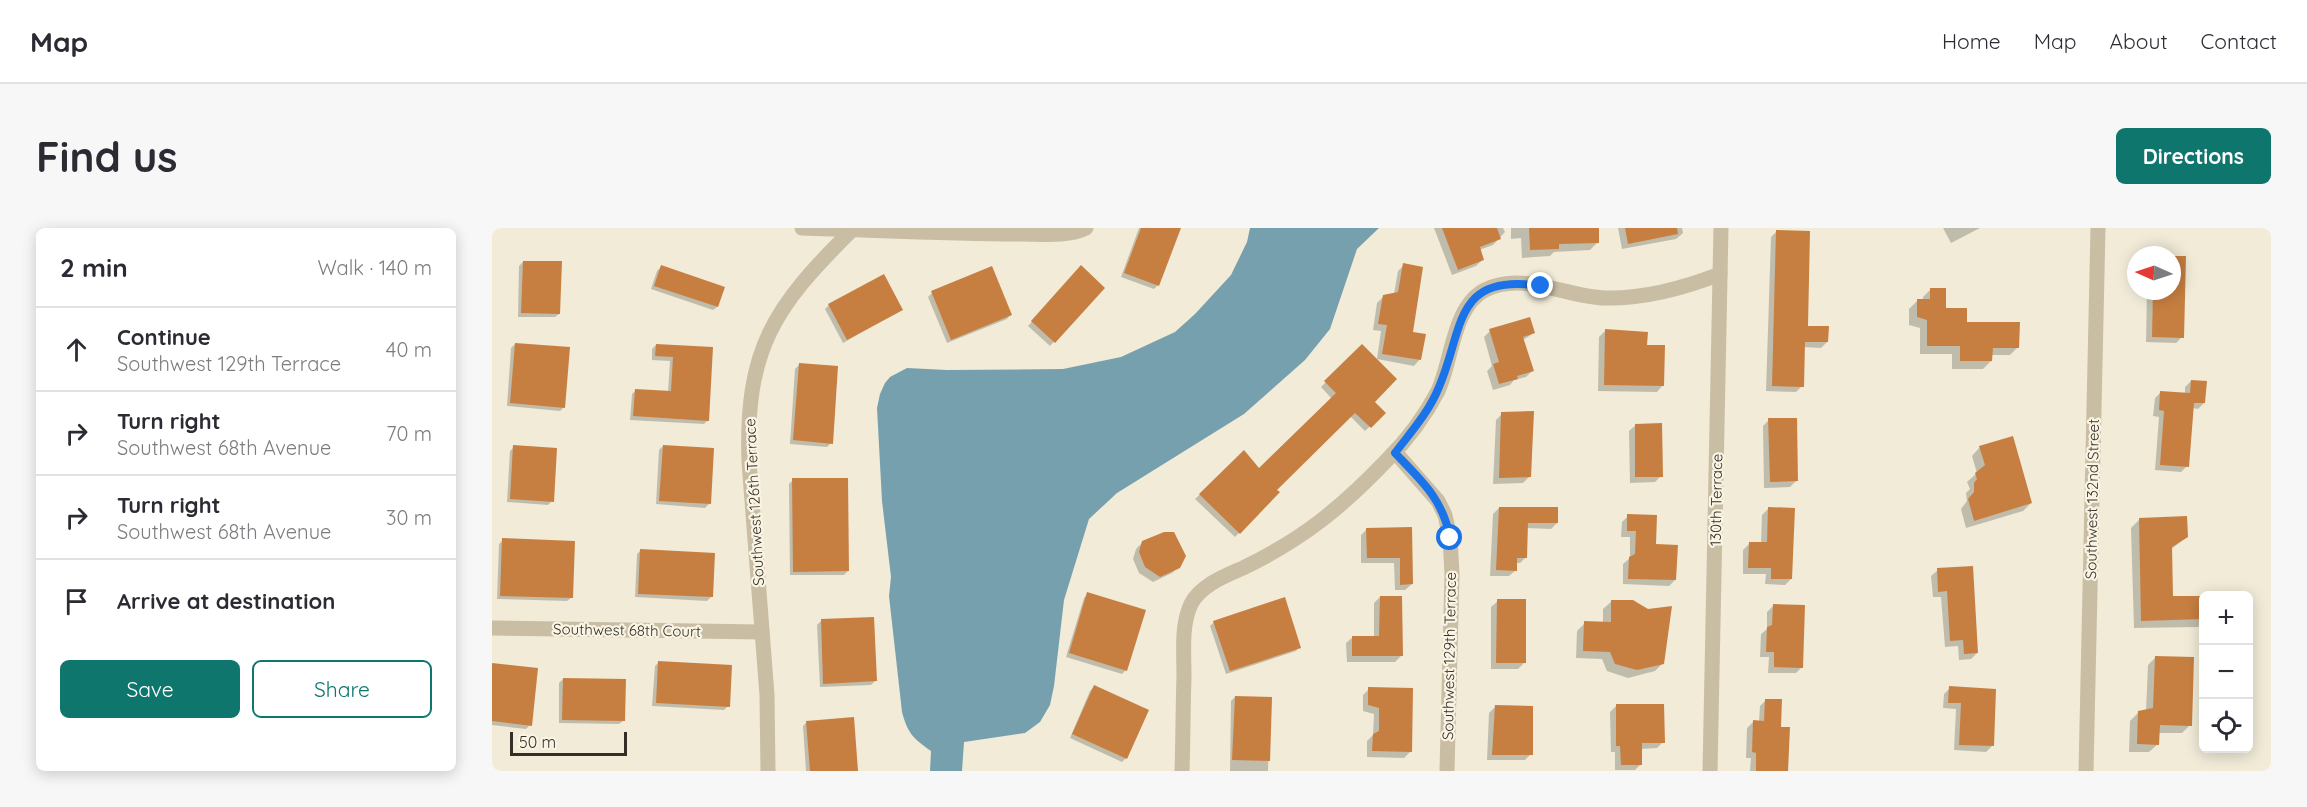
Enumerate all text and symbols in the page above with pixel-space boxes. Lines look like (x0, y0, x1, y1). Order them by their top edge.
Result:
text: Map (30, 24, 88, 59)
text: Home (1942, 28, 2001, 54)
text: Map (2034, 28, 2077, 54)
text: About (2110, 28, 2168, 54)
text: Contact (2201, 28, 2277, 54)
button: Directions (2116, 128, 2271, 184)
text: Find us (36, 130, 178, 183)
north arrow (2127, 246, 2181, 300)
text: 2 min (60, 251, 128, 284)
text: Walk · 140 m (317, 255, 432, 280)
route end (1527, 272, 1553, 298)
text: Continue (117, 323, 211, 351)
icon: ahead (60, 333, 93, 366)
text: 40 m (386, 337, 432, 362)
text: Southwest 129th Terrace (117, 351, 341, 376)
text: Turn right (117, 407, 221, 435)
icon: right (60, 417, 93, 450)
street label: Southwest 126th Terrace (740, 418, 768, 586)
street label: Southwest 132nd Street (2081, 419, 2103, 579)
text: 70 m (386, 421, 432, 446)
text: Southwest 68th Avenue (117, 435, 331, 460)
street label: 130th Terrace (1706, 454, 1726, 546)
text: Turn right (117, 491, 221, 519)
icon: right (60, 501, 93, 534)
text: 30 m (386, 505, 432, 530)
text: Southwest 68th Avenue (117, 519, 331, 544)
route start (1436, 524, 1462, 550)
street label: Southwest 129th Terrace (1438, 572, 1460, 740)
icon: arrive (60, 585, 93, 618)
text: Arrive at destination (117, 587, 335, 615)
map controls (2199, 591, 2253, 753)
button: + (2199, 591, 2253, 645)
street label: Southwest 68th Court (553, 619, 701, 641)
button: − (2199, 645, 2253, 699)
button: Save (60, 660, 240, 718)
button: Share (252, 660, 432, 718)
button: locate (2199, 699, 2253, 753)
scale bar (510, 729, 627, 756)
text: 50 m (519, 732, 556, 752)

